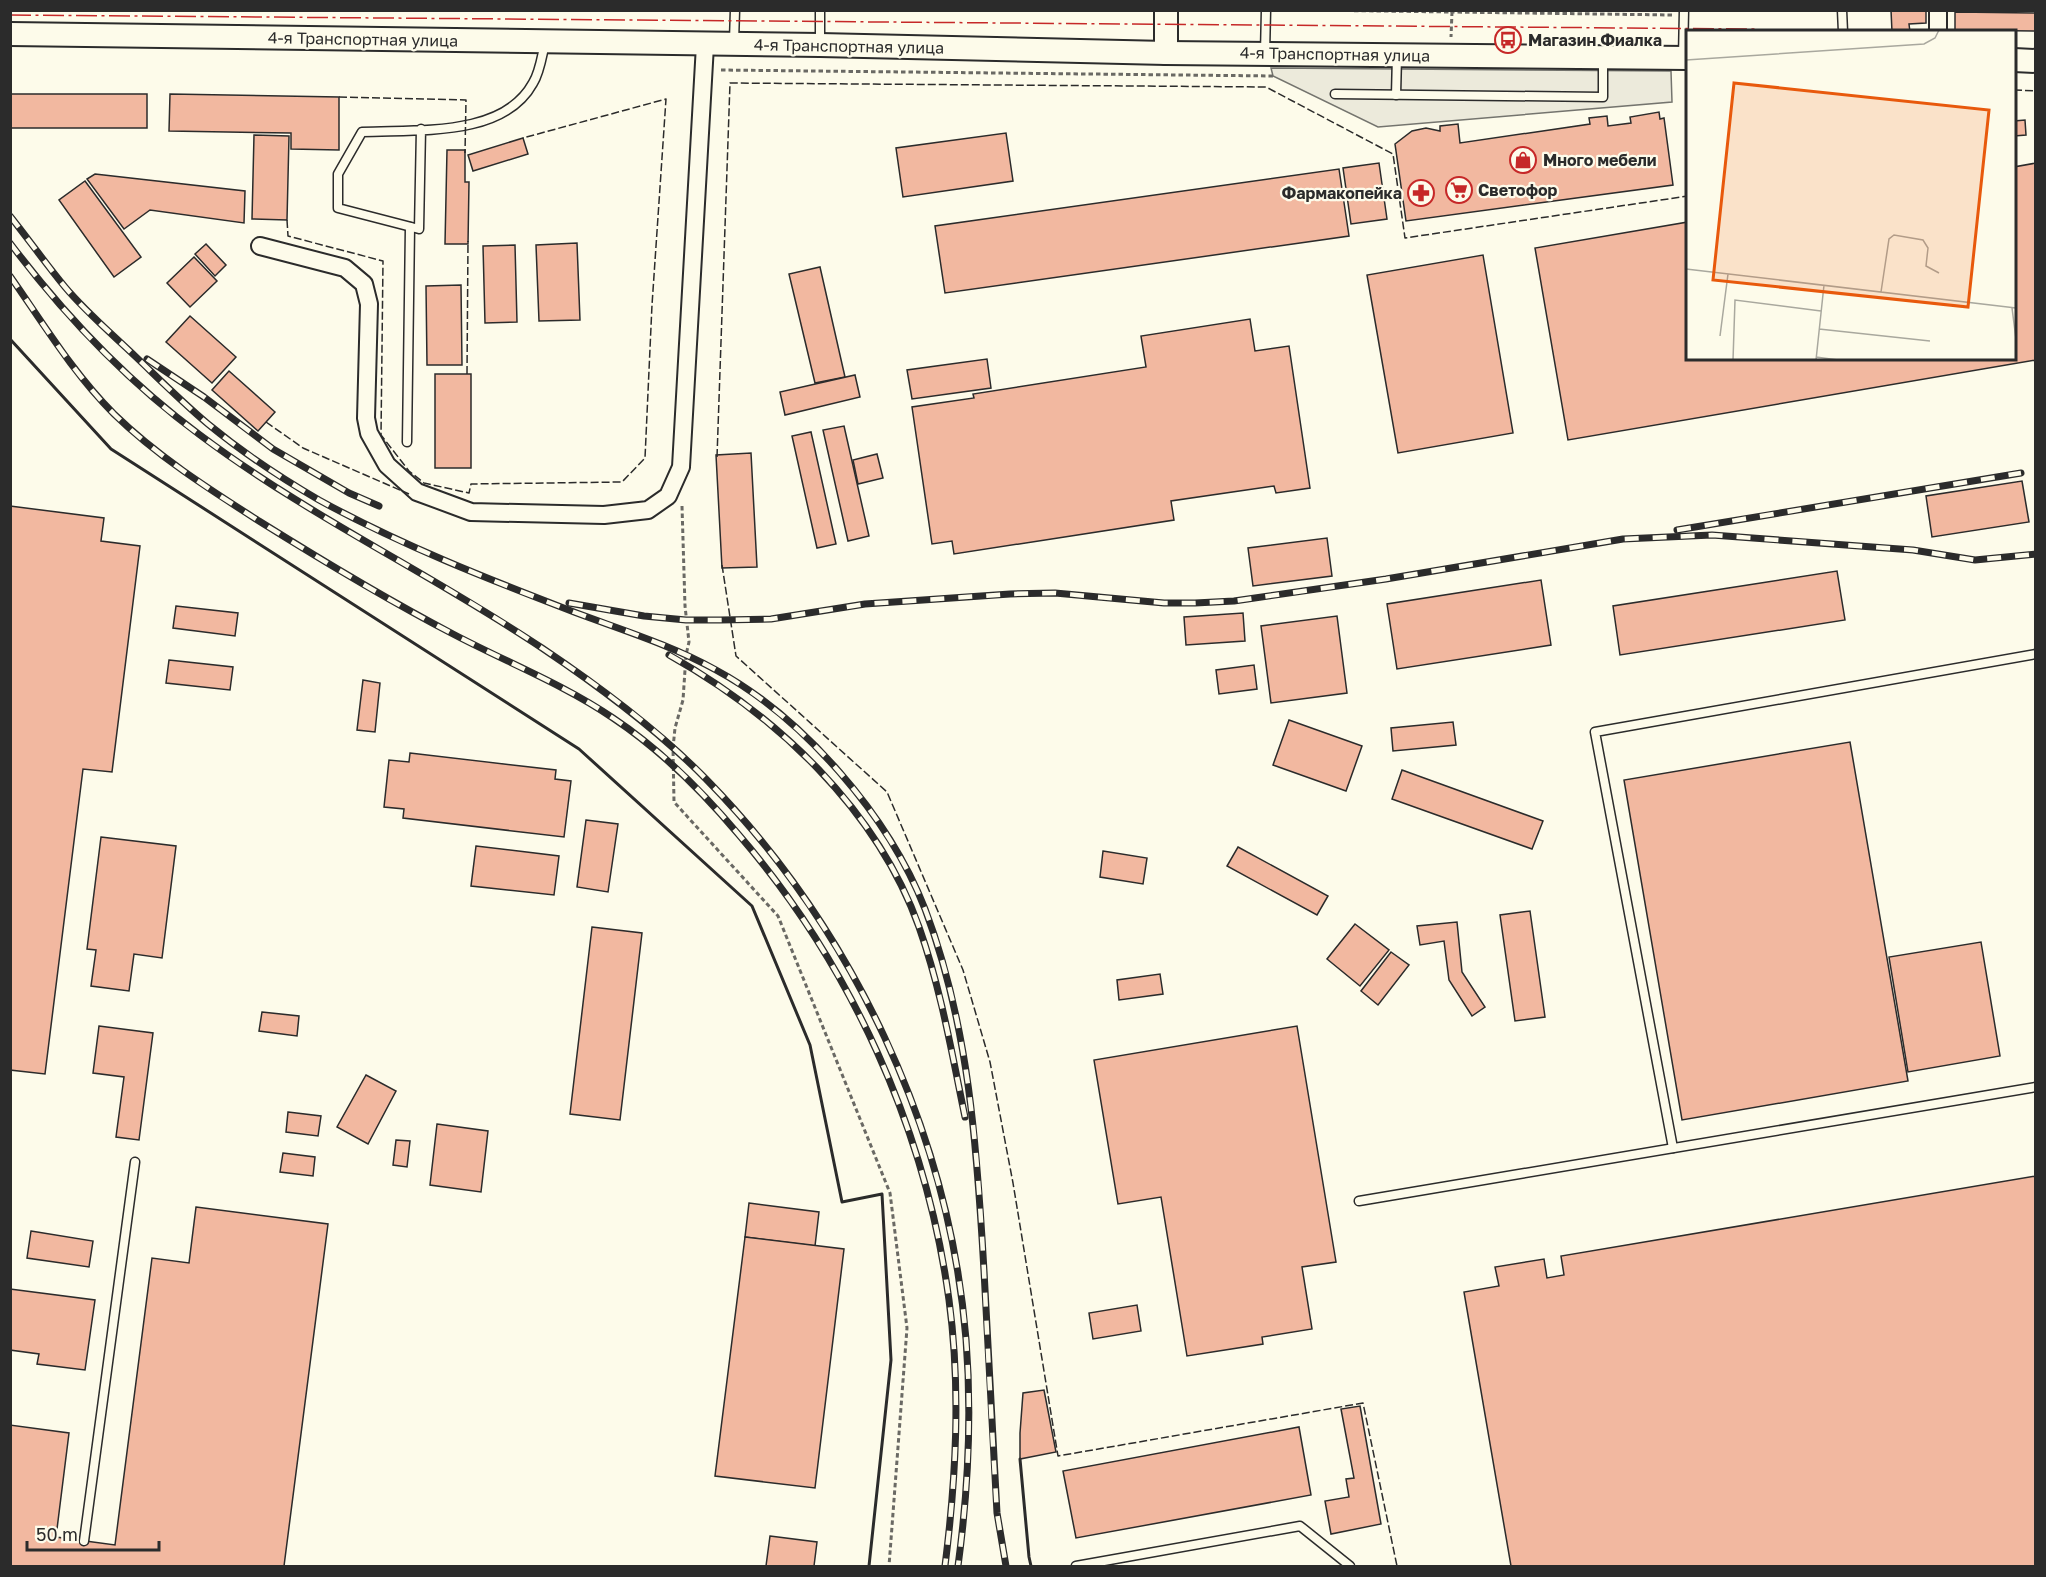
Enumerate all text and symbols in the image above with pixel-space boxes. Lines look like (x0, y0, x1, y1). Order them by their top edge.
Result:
bus stop icon: Магазин Фиалка (1493, 25, 1523, 55)
street label: 4-я Транспортная улица (268, 27, 458, 51)
place label: Магазин Фиалка (1528, 30, 1662, 50)
inset map (1686, 30, 2016, 360)
street label: 4-я Транспортная улица (754, 34, 944, 58)
street label: 4-я Транспортная улица (1240, 42, 1430, 66)
shop icon: Много мебели (1508, 145, 1538, 175)
place label: Много мебели (1543, 150, 1657, 170)
supermarket icon: Светофор (1444, 175, 1474, 205)
pharmacy icon: Фармакопейка (1406, 178, 1436, 208)
place label: Светофор (1478, 180, 1558, 200)
place label: Фармакопейка (1281, 183, 1402, 203)
scale bar (27, 1514, 159, 1552)
text: 50 m (36, 1523, 78, 1545)

